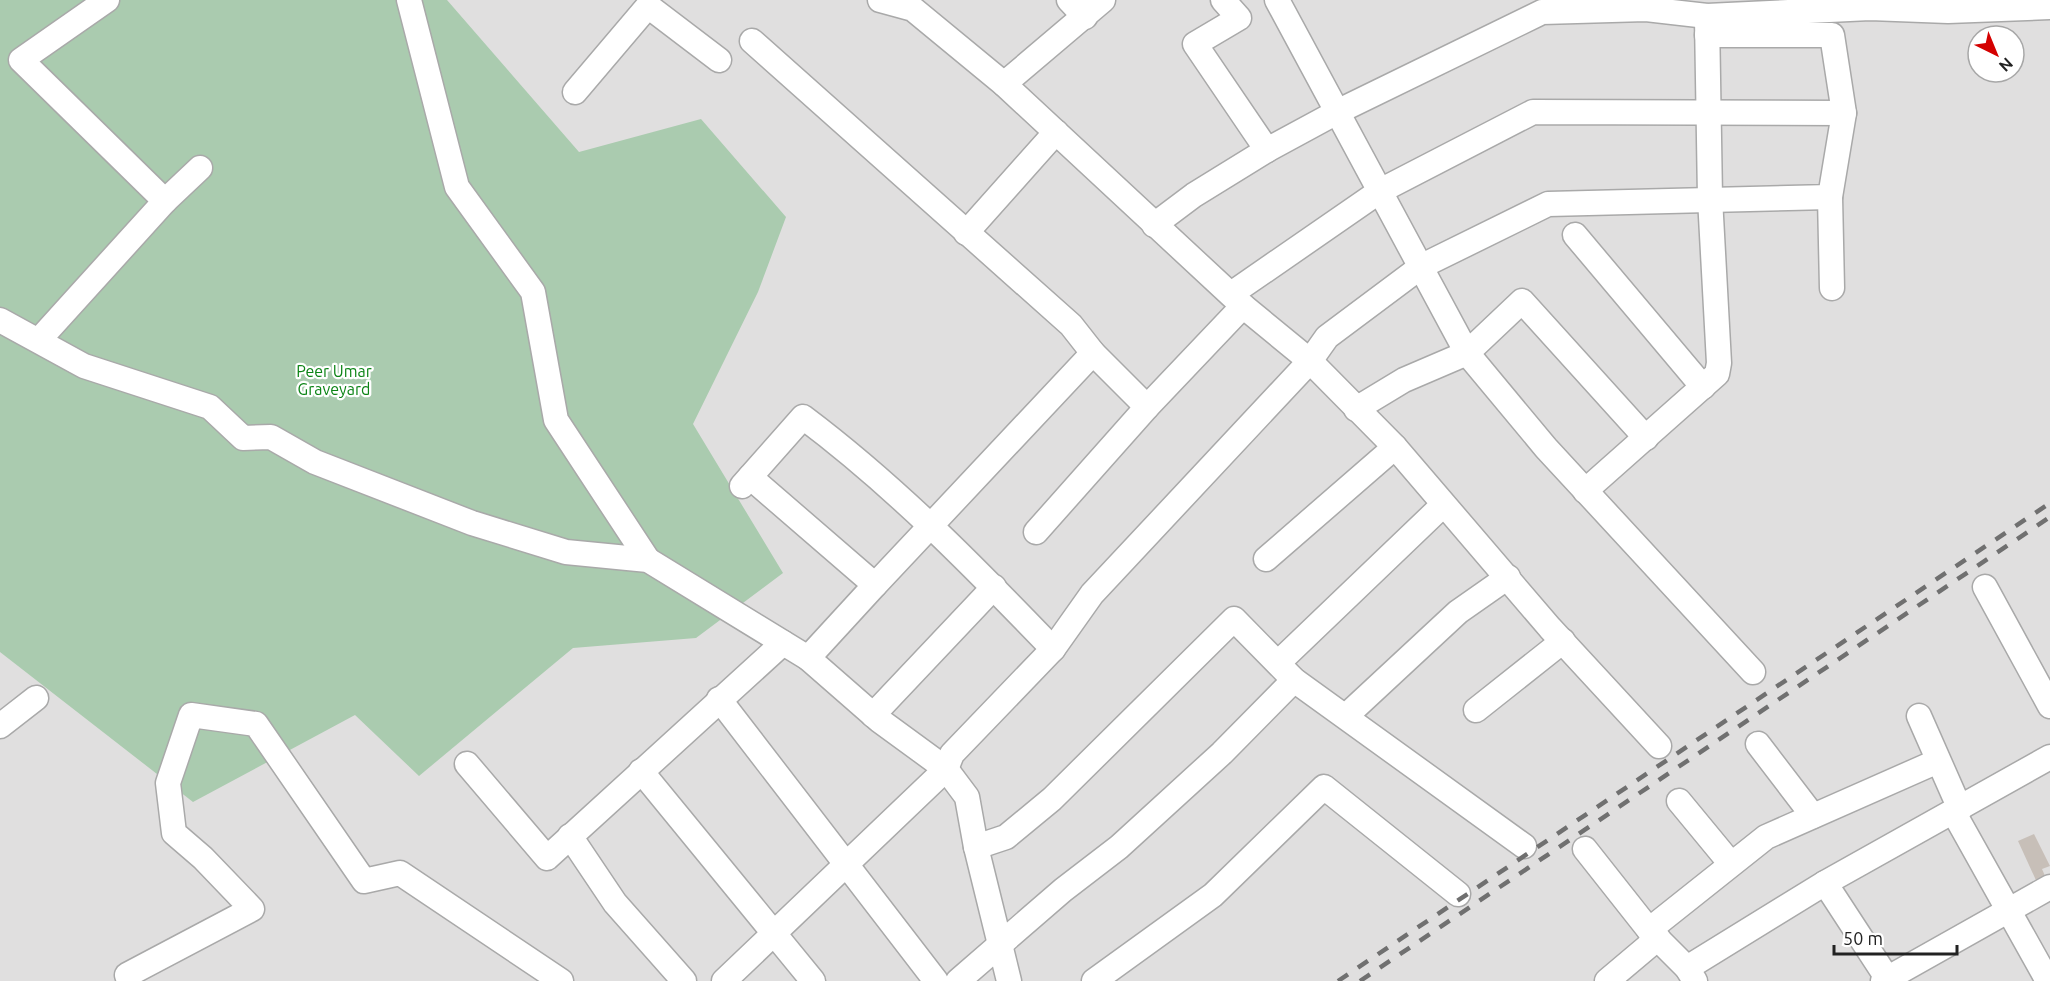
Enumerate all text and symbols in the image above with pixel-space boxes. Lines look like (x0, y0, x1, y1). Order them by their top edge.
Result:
north arrow (1966, 24, 2026, 84)
text: N (1996, 54, 2017, 76)
park label: Peer Umar Graveyard (296, 362, 372, 398)
scale bar (1834, 918, 1957, 956)
text: 50 m (1843, 928, 1883, 948)

